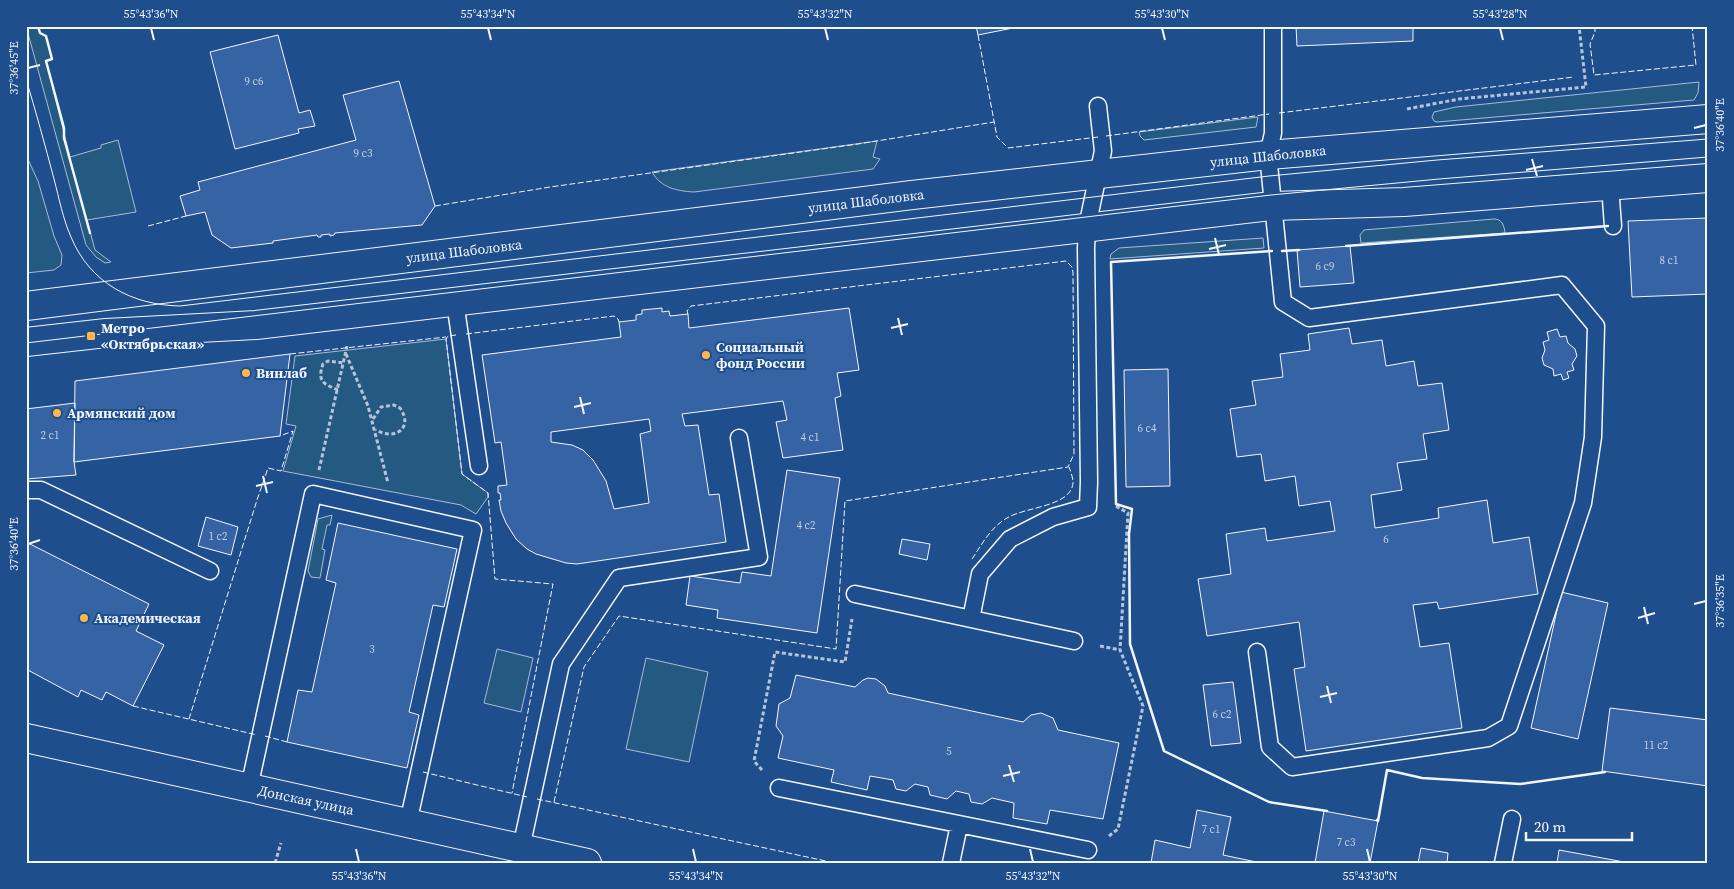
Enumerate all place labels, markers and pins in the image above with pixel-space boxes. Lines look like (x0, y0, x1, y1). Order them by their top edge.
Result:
place label: Метро «Октябрьская» (101, 318, 205, 354)
marker: Метро «Октябрьская» (85, 330, 97, 342)
place label: Социальный фонд России (716, 337, 805, 373)
marker: Социальный фонд России (700, 349, 712, 361)
place label: Винлаб (256, 363, 307, 383)
marker: Винлаб (240, 367, 252, 379)
place label: Армянский дом (67, 403, 176, 423)
marker: Армянский дом (51, 407, 63, 419)
place label: Академическая (94, 608, 201, 628)
marker: Академическая (78, 612, 90, 624)

